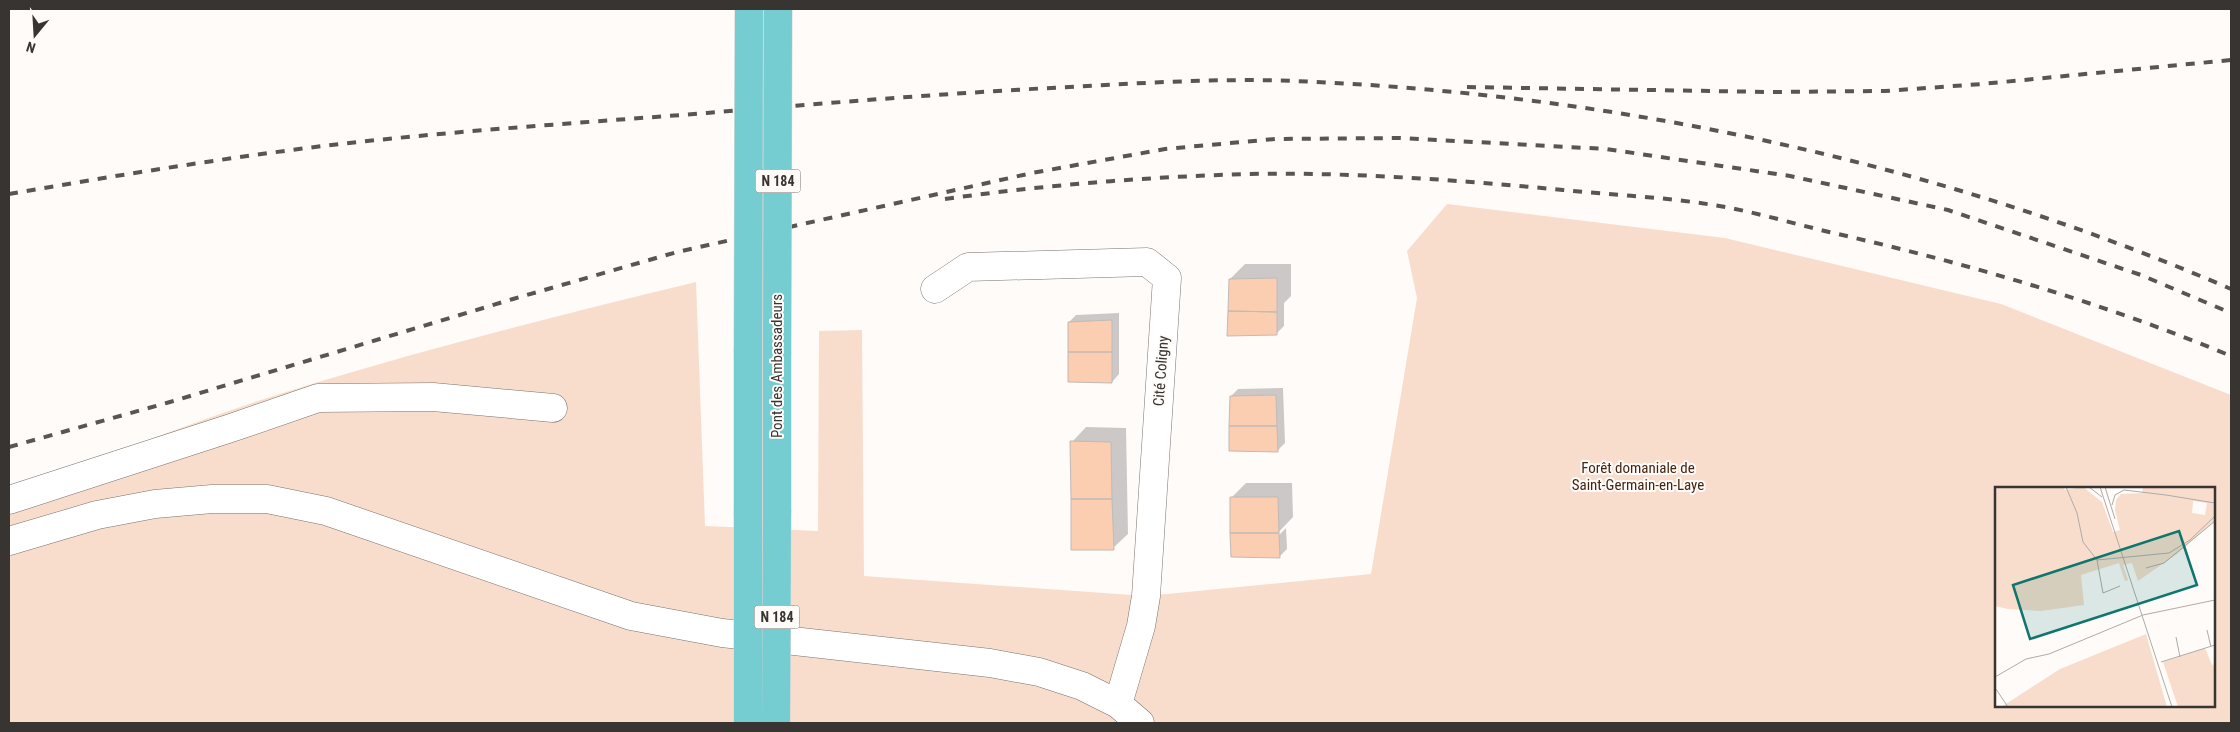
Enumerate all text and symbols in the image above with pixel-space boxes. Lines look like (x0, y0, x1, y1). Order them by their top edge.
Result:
north arrow (10, 10, 60, 60)
text: N (24, 38, 38, 56)
road number: N 184 (756, 170, 800, 192)
street label: Pont des Ambassadeurs (768, 294, 786, 438)
street label: Cité Coligny (1150, 335, 1172, 407)
park label: Forêt domaniale de Saint-Germain-en-Laye (1572, 459, 1704, 494)
inset map (1995, 487, 2215, 707)
road number: N 184 (754, 606, 800, 628)

